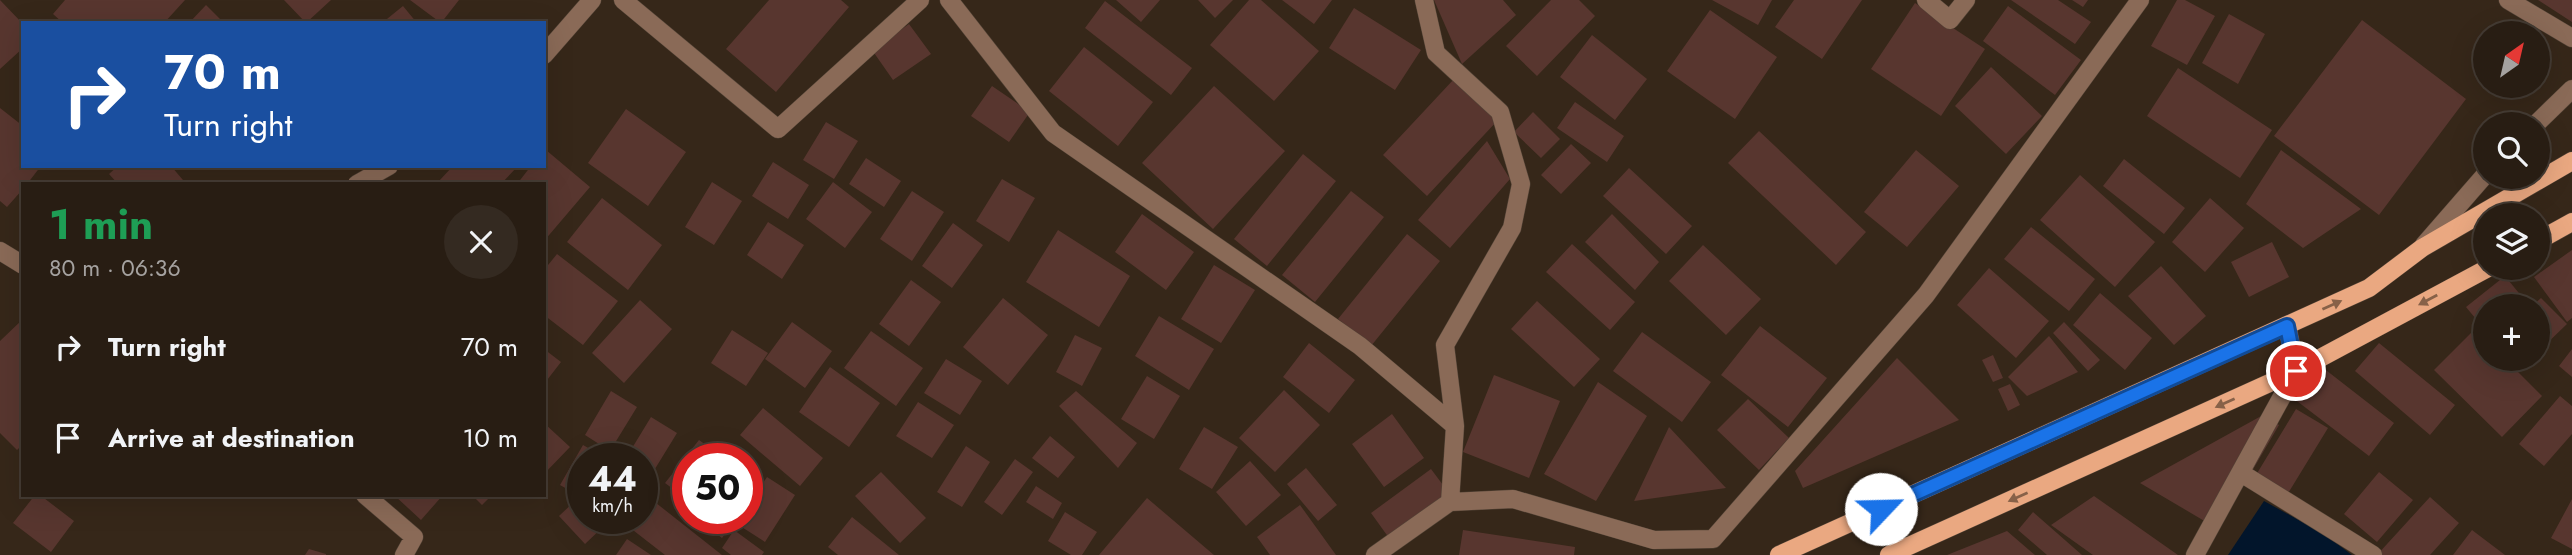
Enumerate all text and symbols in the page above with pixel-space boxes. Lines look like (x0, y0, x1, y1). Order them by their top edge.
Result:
north arrow (2473, 21, 2550, 98)
map controls (2473, 21, 2550, 371)
text: 70 m (164, 37, 281, 107)
icon: right (49, 49, 140, 140)
text: Turn right (164, 102, 293, 148)
button: search (2473, 112, 2550, 189)
text: 1 min (49, 194, 153, 255)
button: layers (2473, 203, 2550, 280)
button: close (444, 205, 518, 279)
text: 80 m · 06:36 (49, 251, 181, 285)
one-way arrow (2418, 294, 2438, 306)
button: + (2473, 294, 2550, 371)
one-way arrow (2322, 299, 2343, 310)
icon: right (49, 328, 87, 366)
text: Turn right (108, 328, 226, 366)
text: 70 m (461, 328, 518, 366)
pin (2266, 341, 2326, 401)
icon: arrive (2277, 352, 2315, 390)
one-way arrow (2215, 397, 2235, 409)
icon: arrive (49, 419, 87, 457)
text: Arrive at destination (108, 419, 355, 457)
text: 10 m (463, 419, 518, 457)
speed limit sign: 50 (672, 443, 763, 534)
text: 44 (588, 454, 637, 504)
position arrow (1844, 472, 1918, 546)
one-way arrow (2008, 491, 2028, 503)
text: km/h (592, 493, 633, 519)

